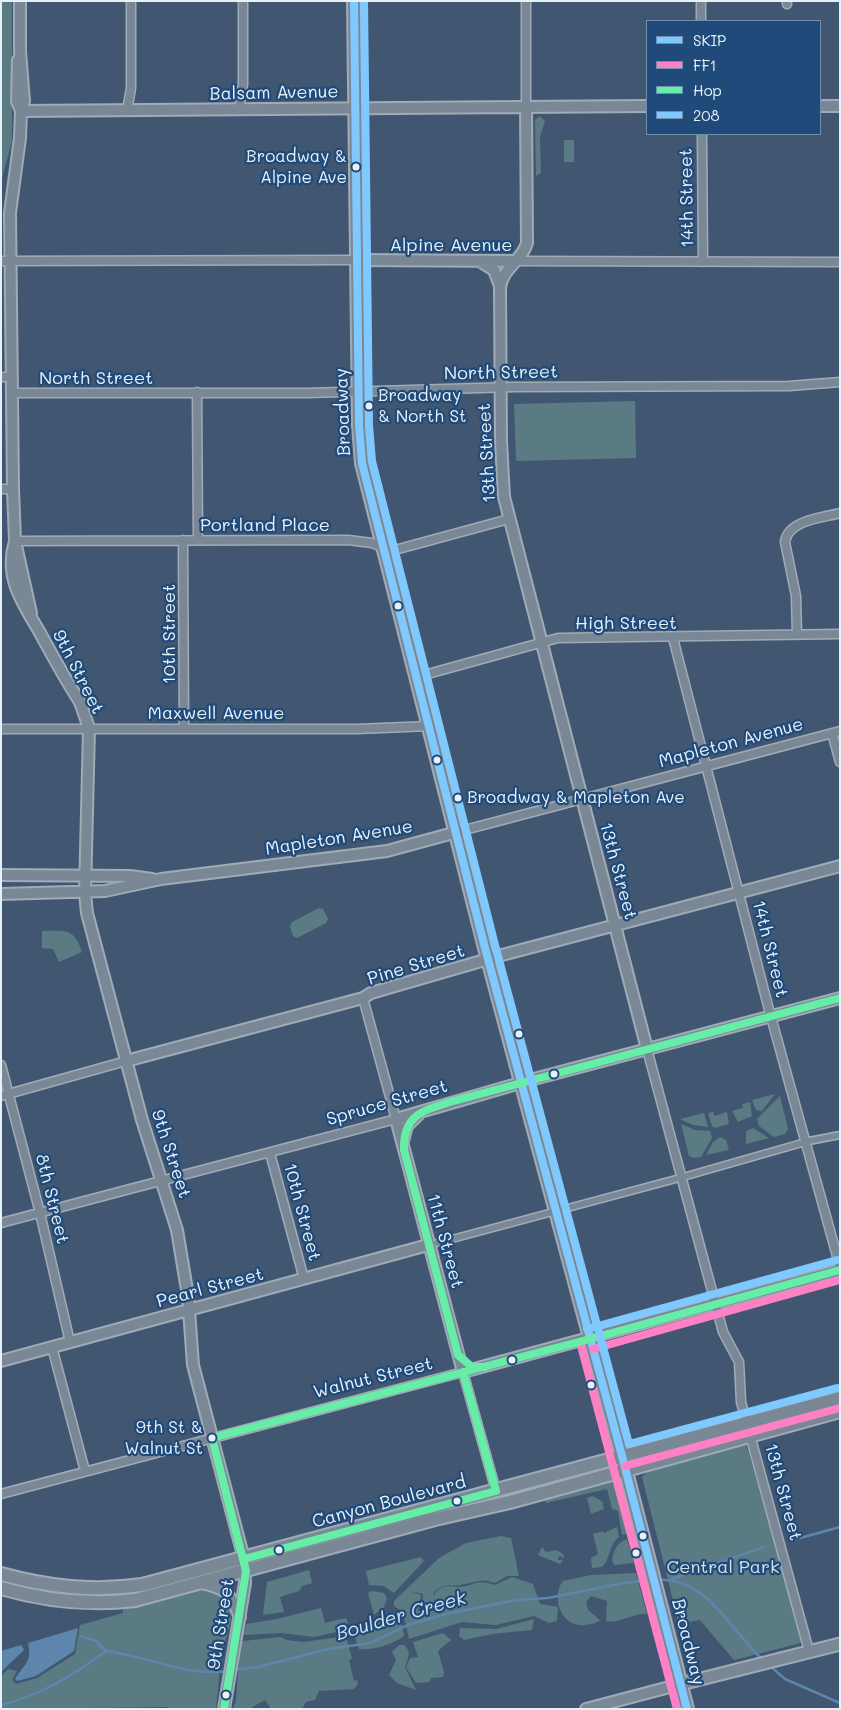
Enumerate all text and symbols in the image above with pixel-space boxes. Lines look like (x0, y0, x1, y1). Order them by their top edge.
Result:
legend (646, 20, 821, 135)
text: SKIP (693, 30, 726, 50)
text: FF1 (693, 55, 716, 75)
text: Hop (693, 80, 722, 100)
street label: Balsam Avenue (209, 81, 339, 105)
text: 208 (693, 105, 720, 125)
place label: Broadway & Alpine Ave (246, 147, 347, 187)
street label: 14th Street (675, 148, 699, 248)
marker: Broadway & Alpine Ave (351, 162, 361, 172)
street label: Alpine Avenue (390, 234, 512, 256)
street label: North Street (444, 361, 558, 385)
street label: North Street (39, 367, 153, 389)
street label: Broadway (331, 368, 355, 456)
place label: Broadway & North St (378, 386, 466, 426)
marker: Broadway & North St (364, 401, 374, 411)
street label: 13th Street (474, 403, 500, 503)
street label: Portland Place (200, 514, 330, 536)
street label: 10th Street (158, 584, 180, 684)
unlabelled marker (393, 601, 403, 611)
street label: High Street (575, 612, 677, 634)
street label: 9th Street (48, 626, 108, 718)
street label: Maxwell Avenue (148, 702, 284, 724)
street label: Mapleton Avenue (656, 713, 806, 773)
unlabelled marker (432, 755, 442, 765)
place label: Broadway & Mapleton Ave (467, 788, 685, 808)
marker: Broadway & Mapleton Ave (453, 793, 463, 803)
street label: Mapleton Avenue (264, 816, 414, 860)
street label: 13th Street (595, 820, 641, 922)
street label: 14th Street (747, 898, 793, 1000)
street label: Pine Street (365, 940, 467, 990)
unlabelled marker (514, 1029, 524, 1039)
unlabelled marker (549, 1069, 559, 1079)
street label: Spruce Street (324, 1075, 450, 1131)
street label: 9th Street (147, 1107, 195, 1201)
street label: 8th Street (30, 1152, 74, 1246)
street label: 10th Street (279, 1161, 325, 1263)
street label: 11th Street (422, 1191, 468, 1291)
street label: Pearl Street (154, 1263, 266, 1313)
street label: Walnut Street (311, 1353, 435, 1403)
unlabelled marker (507, 1355, 517, 1365)
unlabelled marker (586, 1380, 596, 1390)
place label: 9th St & Walnut St (125, 1418, 203, 1458)
marker: 9th St & Walnut St (207, 1433, 217, 1443)
street label: 13th Street (760, 1441, 806, 1543)
street label: Canyon Boulevard (310, 1471, 468, 1533)
unlabelled marker (452, 1496, 462, 1506)
unlabelled marker (638, 1531, 648, 1541)
unlabelled marker (274, 1545, 284, 1555)
unlabelled marker (631, 1548, 641, 1558)
park label: Central Park (666, 1556, 780, 1578)
street label: 9th Street (203, 1577, 239, 1671)
water label: Boulder Creek (333, 1587, 469, 1645)
street label: Broadway (667, 1597, 709, 1687)
unlabelled marker (221, 1690, 231, 1700)

